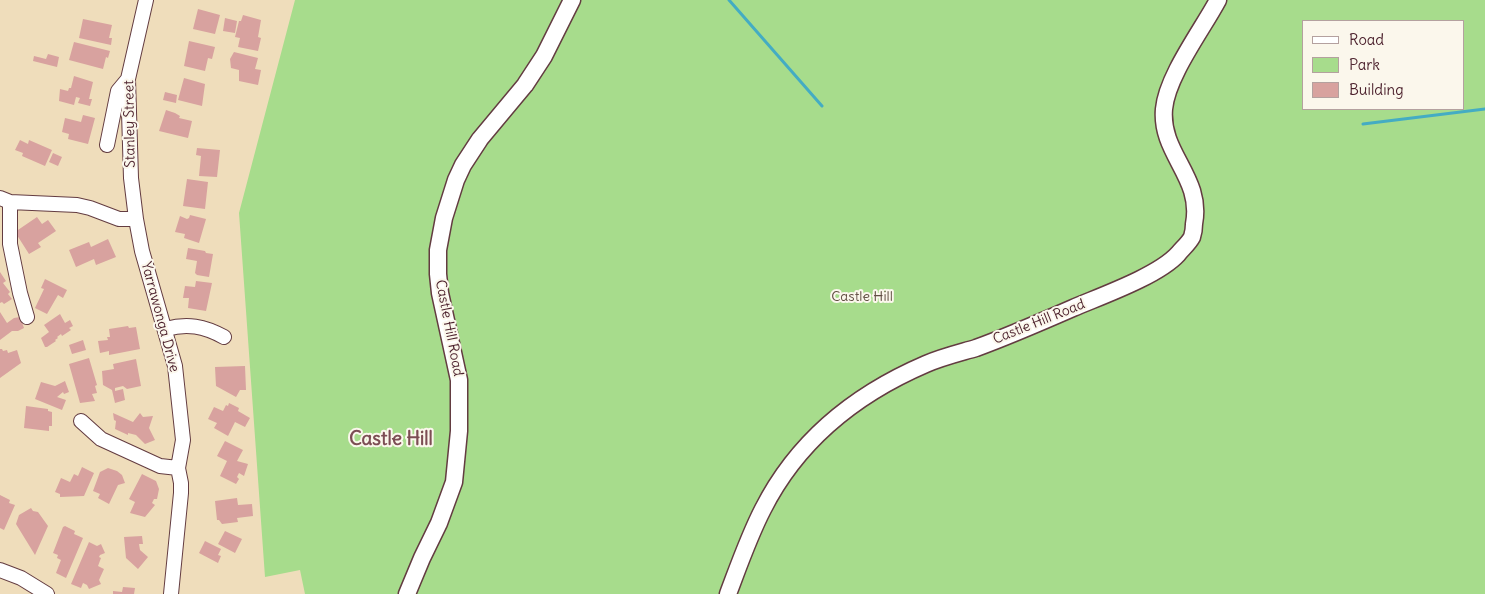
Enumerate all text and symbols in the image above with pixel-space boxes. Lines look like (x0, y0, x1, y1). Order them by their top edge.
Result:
legend (1302, 20, 1465, 110)
text: Road (1349, 30, 1384, 49)
text: Park (1349, 55, 1380, 74)
street label: Stanley Street (121, 80, 139, 168)
text: Building (1349, 80, 1404, 99)
street label: Yarrawonga Drive (137, 260, 183, 374)
street label: Castle Hill Road (431, 278, 467, 378)
park label: Castle Hill (831, 289, 893, 305)
street label: Castle Hill Road (991, 296, 1087, 348)
district label: Castle Hill (349, 429, 433, 451)

